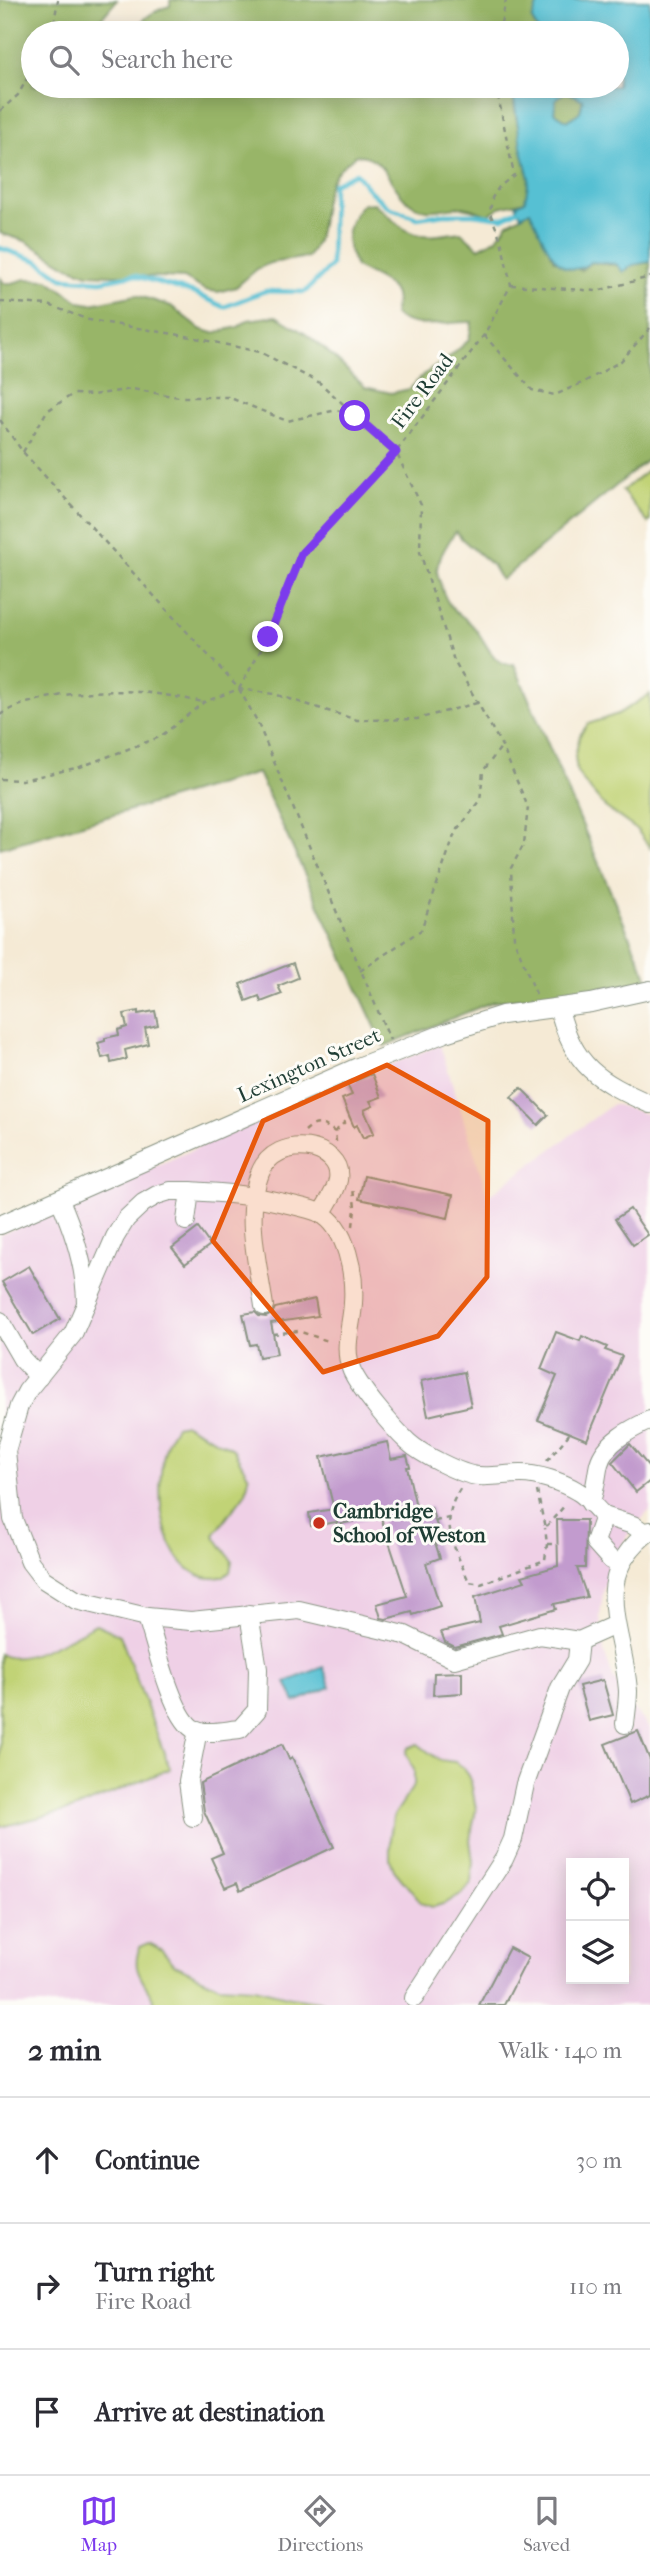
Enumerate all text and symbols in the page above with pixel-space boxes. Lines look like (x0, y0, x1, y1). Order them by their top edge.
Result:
search box (21, 21, 629, 98)
icon: search (45, 41, 83, 79)
text: Search here (101, 44, 233, 75)
street label: Fire Road (386, 348, 458, 433)
route start (339, 400, 370, 431)
route end (252, 621, 283, 652)
street label: Lexington Street (234, 1023, 385, 1107)
place label: Cambridge School of Weston (333, 1499, 486, 1547)
marker: Cambridge School of Weston (311, 1515, 327, 1531)
map controls (566, 1858, 629, 1984)
button: locate (566, 1858, 629, 1921)
button: layers (566, 1921, 629, 1984)
text: 2 min (28, 2033, 101, 2068)
text: Walk · 140 m (499, 2037, 622, 2064)
icon: ahead (28, 2141, 66, 2179)
text: Continue (95, 2145, 200, 2176)
text: 30 m (576, 2147, 622, 2174)
text: Turn right (95, 2257, 215, 2288)
icon: right (28, 2267, 66, 2305)
text: 110 m (569, 2273, 622, 2300)
text: Fire Road (95, 2288, 191, 2315)
icon: arrive (28, 2393, 66, 2431)
text: Arrive at destination (95, 2397, 325, 2428)
tab: Map (80, 2492, 118, 2556)
tab: Directions (278, 2492, 363, 2556)
tab: Saved (523, 2492, 570, 2556)

